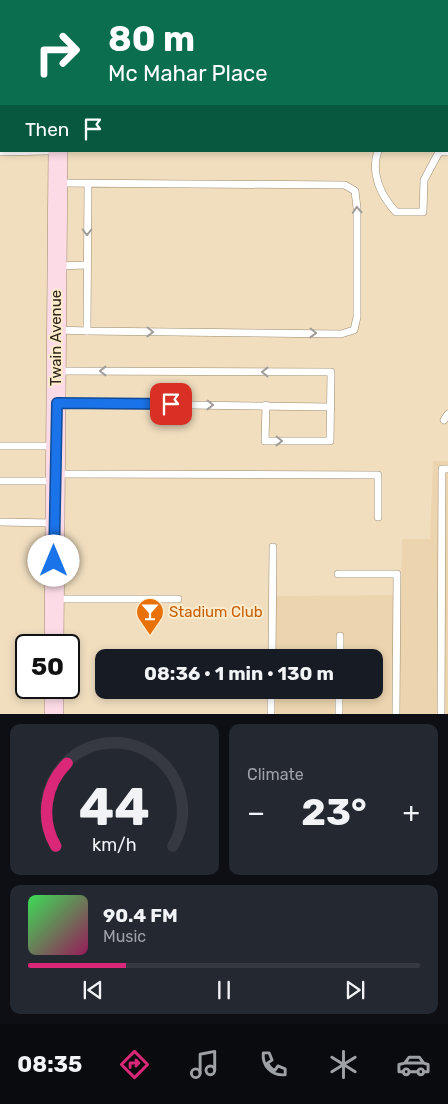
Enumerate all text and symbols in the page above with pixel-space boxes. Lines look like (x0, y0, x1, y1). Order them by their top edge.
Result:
text: 80 m (108, 18, 195, 60)
icon: right (25, 20, 90, 85)
text: Mc Mahar Place (108, 60, 268, 87)
icon: arrive (79, 115, 107, 143)
text: Then (25, 118, 69, 141)
one-way arrow (352, 205, 362, 213)
one-way arrow (82, 228, 93, 236)
street label: Twain Avenue (47, 290, 65, 386)
one-way arrow (146, 327, 154, 337)
one-way arrow (309, 328, 317, 339)
one-way arrow (99, 366, 106, 376)
one-way arrow (261, 367, 269, 377)
pin (150, 383, 192, 425)
icon: arrive (157, 390, 185, 418)
one-way arrow (207, 400, 215, 410)
one-way arrow (276, 436, 283, 446)
position arrow (27, 534, 79, 586)
bar icon: Stadium Club (135, 597, 165, 636)
place label: Stadium Club (169, 603, 263, 621)
speed limit sign: 50 (15, 634, 80, 699)
text: 08:36 · 1 min · 130 m (144, 662, 334, 685)
text: Climate (247, 765, 304, 784)
text: 44 (79, 776, 150, 838)
text: 23° (301, 789, 367, 835)
text: − (247, 796, 265, 829)
text: + (403, 796, 420, 829)
text: km/h (92, 834, 137, 855)
text: 90.4 FM (103, 904, 178, 927)
text: Music (103, 927, 146, 946)
icon: previous (79, 976, 107, 1004)
icon: pause (210, 976, 238, 1004)
icon: next (341, 976, 369, 1004)
icon: directions (117, 1047, 152, 1082)
icon: music (187, 1047, 222, 1082)
icon: phone (256, 1047, 291, 1082)
icon: climate (326, 1047, 361, 1082)
icon: car (396, 1047, 431, 1082)
text: 08:35 (17, 1051, 82, 1078)

